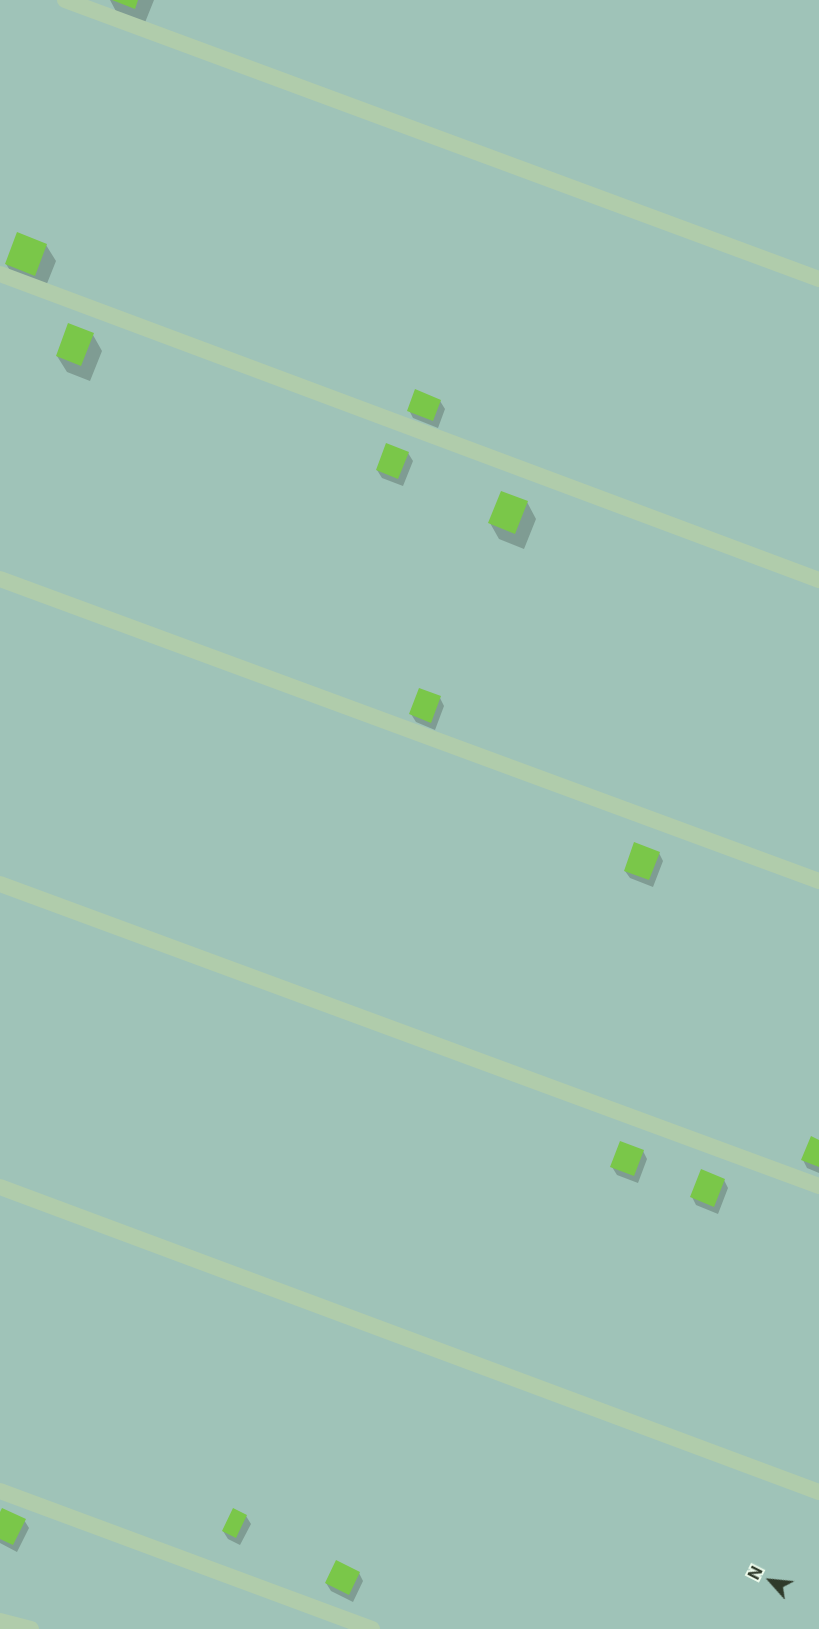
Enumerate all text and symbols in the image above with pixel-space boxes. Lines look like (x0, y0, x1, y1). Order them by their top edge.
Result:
north arrow (741, 1551, 801, 1611)
text: N (743, 1563, 767, 1583)

